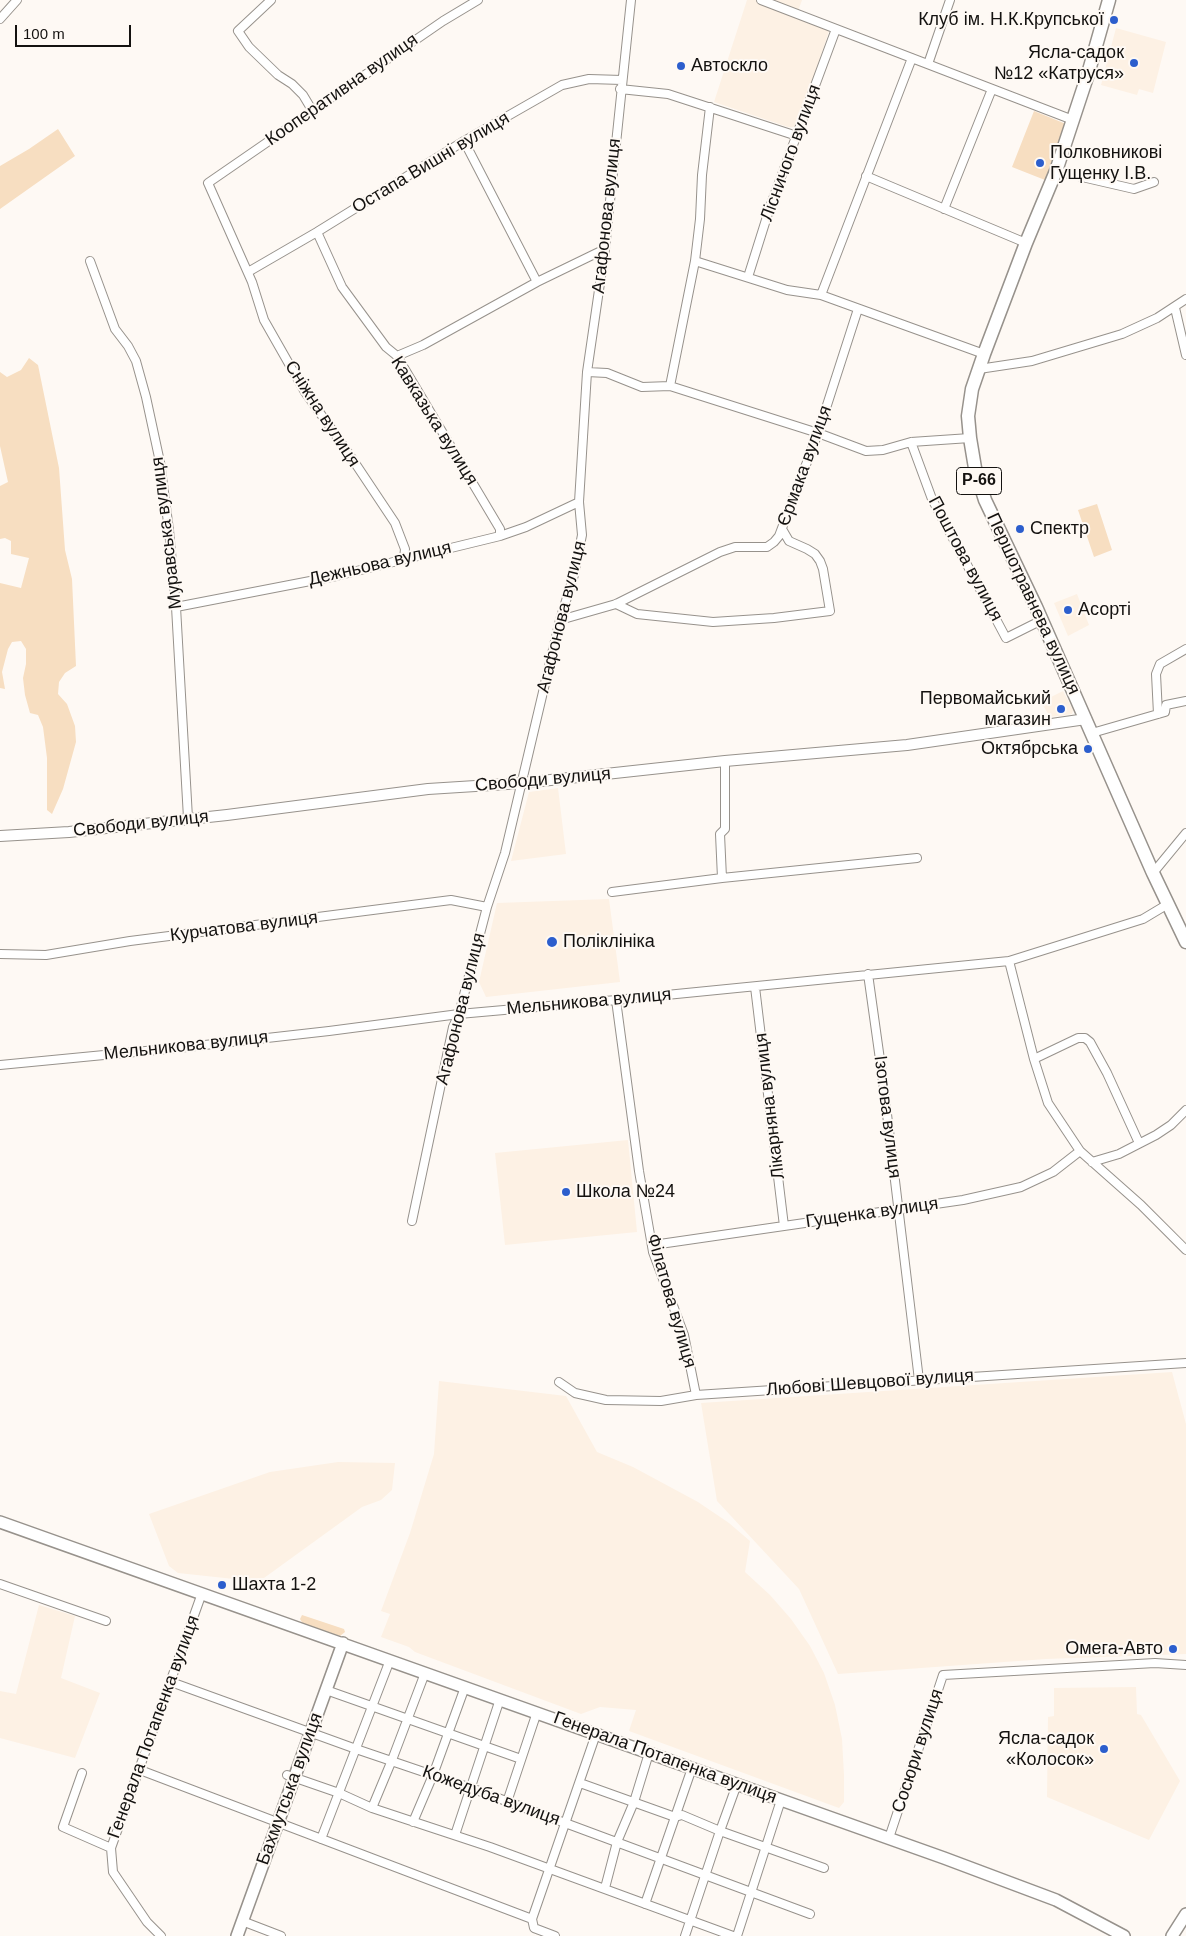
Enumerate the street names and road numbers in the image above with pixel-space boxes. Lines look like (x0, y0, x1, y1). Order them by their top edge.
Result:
street label: Кооперативна вулиця (262, 29, 422, 151)
street label: Лісничого вулиця (756, 82, 826, 224)
street label: Остапа Вишні вулиця (348, 107, 514, 219)
street label: Агафонова вулиця (588, 137, 626, 295)
street label: Кавказька вулиця (386, 353, 482, 489)
street label: Сніжна вулиця (280, 357, 364, 471)
street label: Єрмака вулиця (773, 403, 837, 529)
street label: Муравська вулиця (147, 456, 187, 610)
road number: Р-66 (956, 468, 1002, 494)
street label: Поштова вулиця (923, 493, 1007, 625)
street label: Першотравнева вулиця (981, 510, 1085, 698)
street label: Дежньова вулиця (306, 537, 454, 591)
street label: Агафонова вулиця (533, 539, 591, 695)
street label: Свободи вулиця (474, 763, 612, 797)
street label: Свободи вулиця (72, 806, 210, 842)
street label: Курчатова вулиця (169, 907, 319, 947)
street label: Агафонова вулиця (432, 931, 490, 1087)
street label: Мельникова вулиця (506, 984, 672, 1020)
street label: Мельникова вулиця (103, 1027, 269, 1065)
street label: Лікарняна вулиця (750, 1032, 790, 1180)
street label: Ізотова вулиця (869, 1054, 905, 1180)
street label: Гущенка вулиця (804, 1193, 940, 1233)
street label: Філатова вулиця (642, 1231, 700, 1371)
street label: Любові Шевцової вулиця (765, 1365, 975, 1401)
street label: Генерала Потапенка вулиця (103, 1612, 205, 1842)
street label: Сосюри вулиця (888, 1686, 948, 1816)
street label: Генерала Потапенка вулиця (550, 1707, 780, 1809)
street label: Бахмутська вулиця (252, 1710, 328, 1868)
street label: Кожедуба вулиця (419, 1761, 563, 1831)

